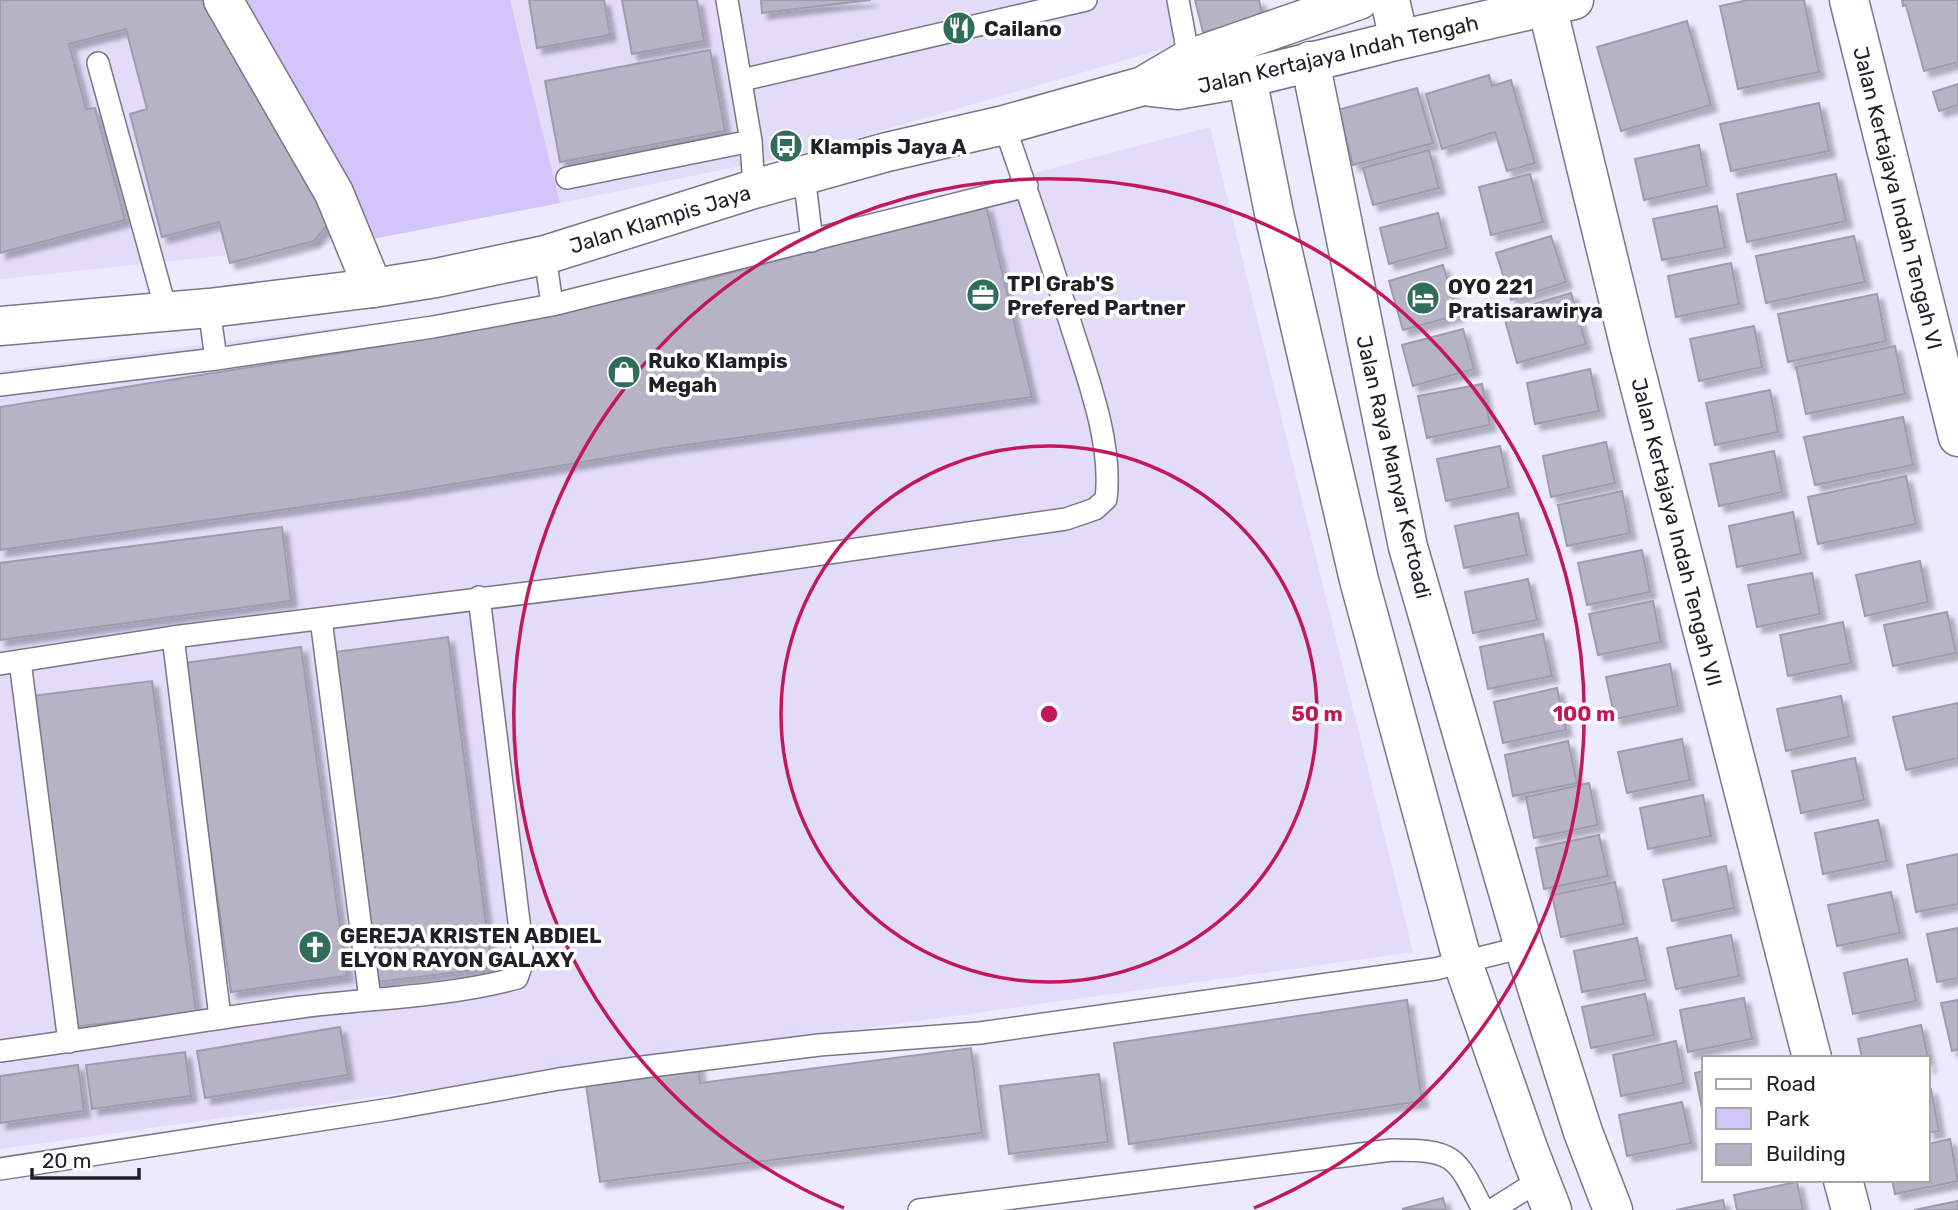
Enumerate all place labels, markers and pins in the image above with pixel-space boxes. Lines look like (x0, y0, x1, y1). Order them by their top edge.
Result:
restaurant icon: Cailano (940, 9, 978, 47)
place label: Cailano (984, 16, 1062, 41)
bus stop icon: Klampis Jaya A (767, 127, 805, 165)
place label: Klampis Jaya A (810, 134, 966, 159)
place label: TPI Grab'S Prefered Partner (1007, 271, 1186, 320)
place label: OYO 221 Pratisarawirya (1448, 274, 1603, 323)
office icon: TPI Grab'S Prefered Partner (964, 276, 1002, 314)
hotel icon: OYO 221 Pratisarawirya (1404, 279, 1442, 317)
place label: Ruko Klampis Megah (648, 348, 788, 397)
shop icon: Ruko Klampis Megah (605, 353, 643, 391)
centre of rings (1037, 702, 1061, 726)
place label: GEREJA KRISTEN ABDIEL ELYON RAYON GALAXY (340, 923, 602, 972)
church icon: GEREJA KRISTEN ABDIEL ELYON RAYON GALAXY (296, 928, 334, 966)

